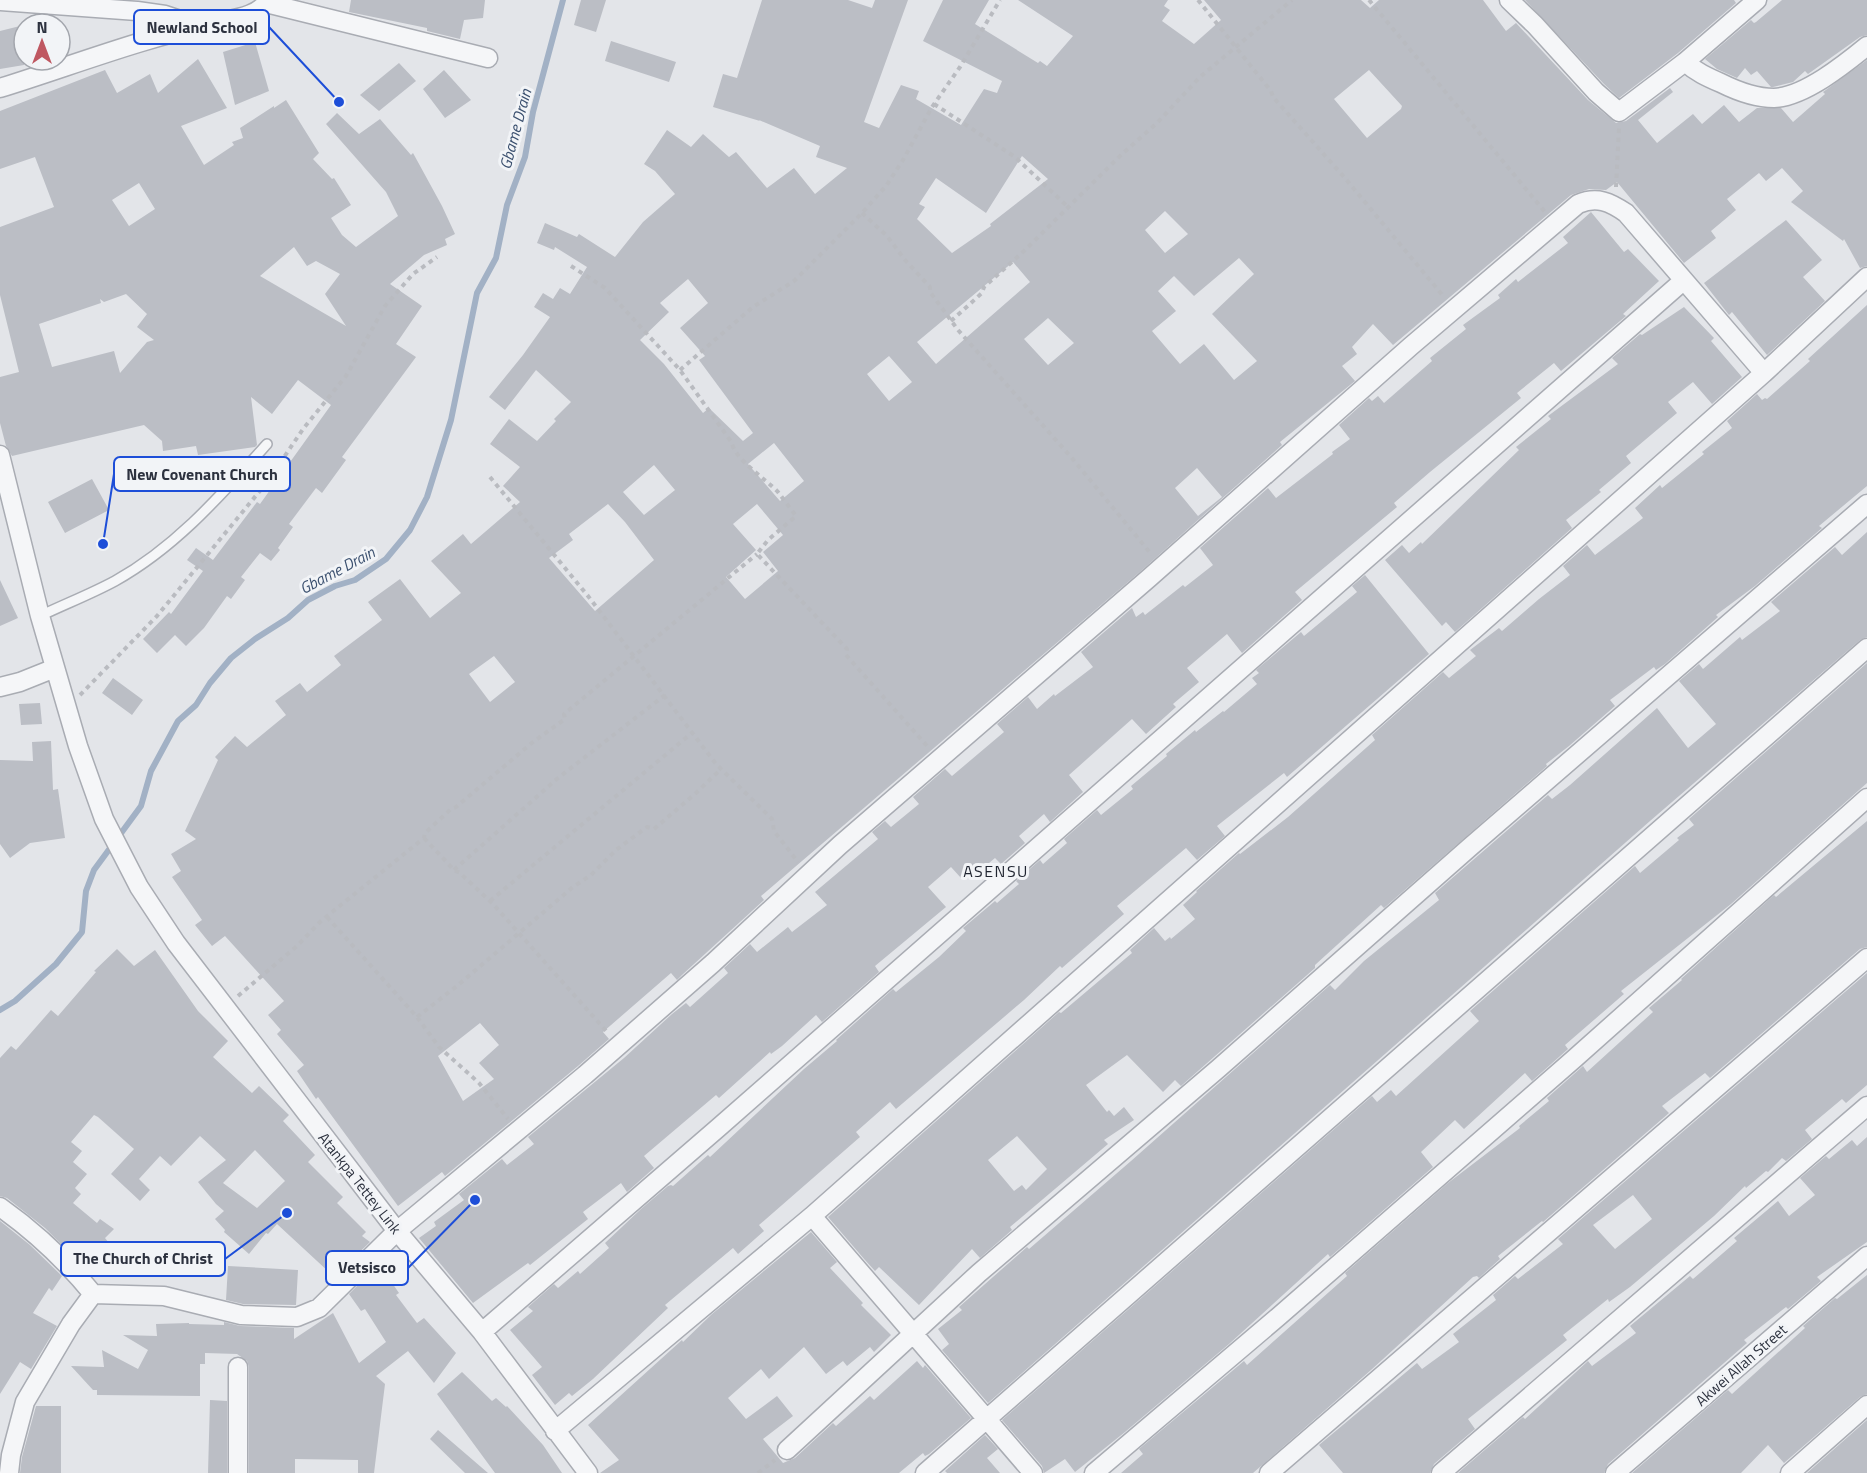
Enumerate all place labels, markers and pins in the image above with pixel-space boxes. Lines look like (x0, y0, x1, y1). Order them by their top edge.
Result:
callout: Newland School (134, 10, 269, 44)
callout: New Covenant Church (114, 457, 290, 491)
callout: The Church of Christ (61, 1242, 225, 1276)
callout: Vetsisco (326, 1251, 408, 1285)

